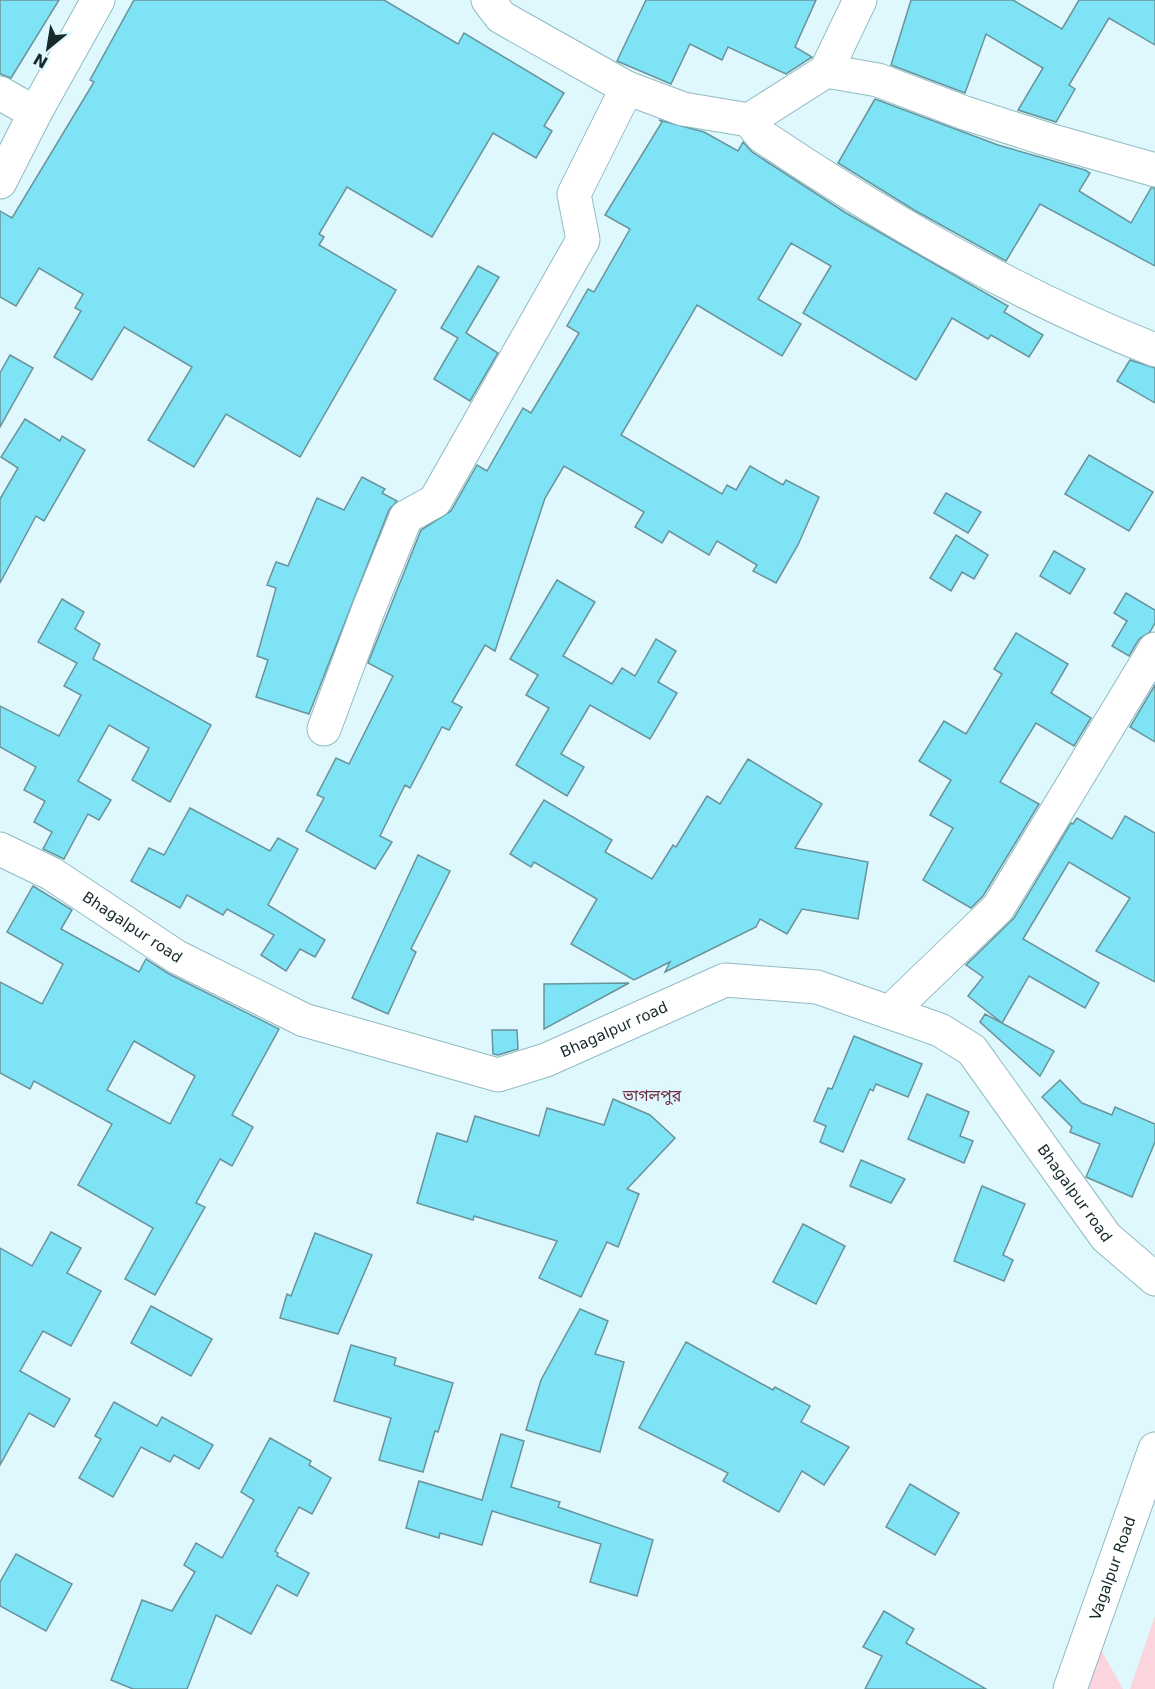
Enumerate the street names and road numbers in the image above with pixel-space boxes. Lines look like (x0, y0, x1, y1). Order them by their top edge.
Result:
street label: Bhagalpur road (79, 888, 185, 967)
street label: Bhagalpur road (558, 998, 671, 1061)
street label: Bhagalpur road (1034, 1141, 1116, 1245)
street label: Vagalpur Road (1086, 1514, 1139, 1623)

